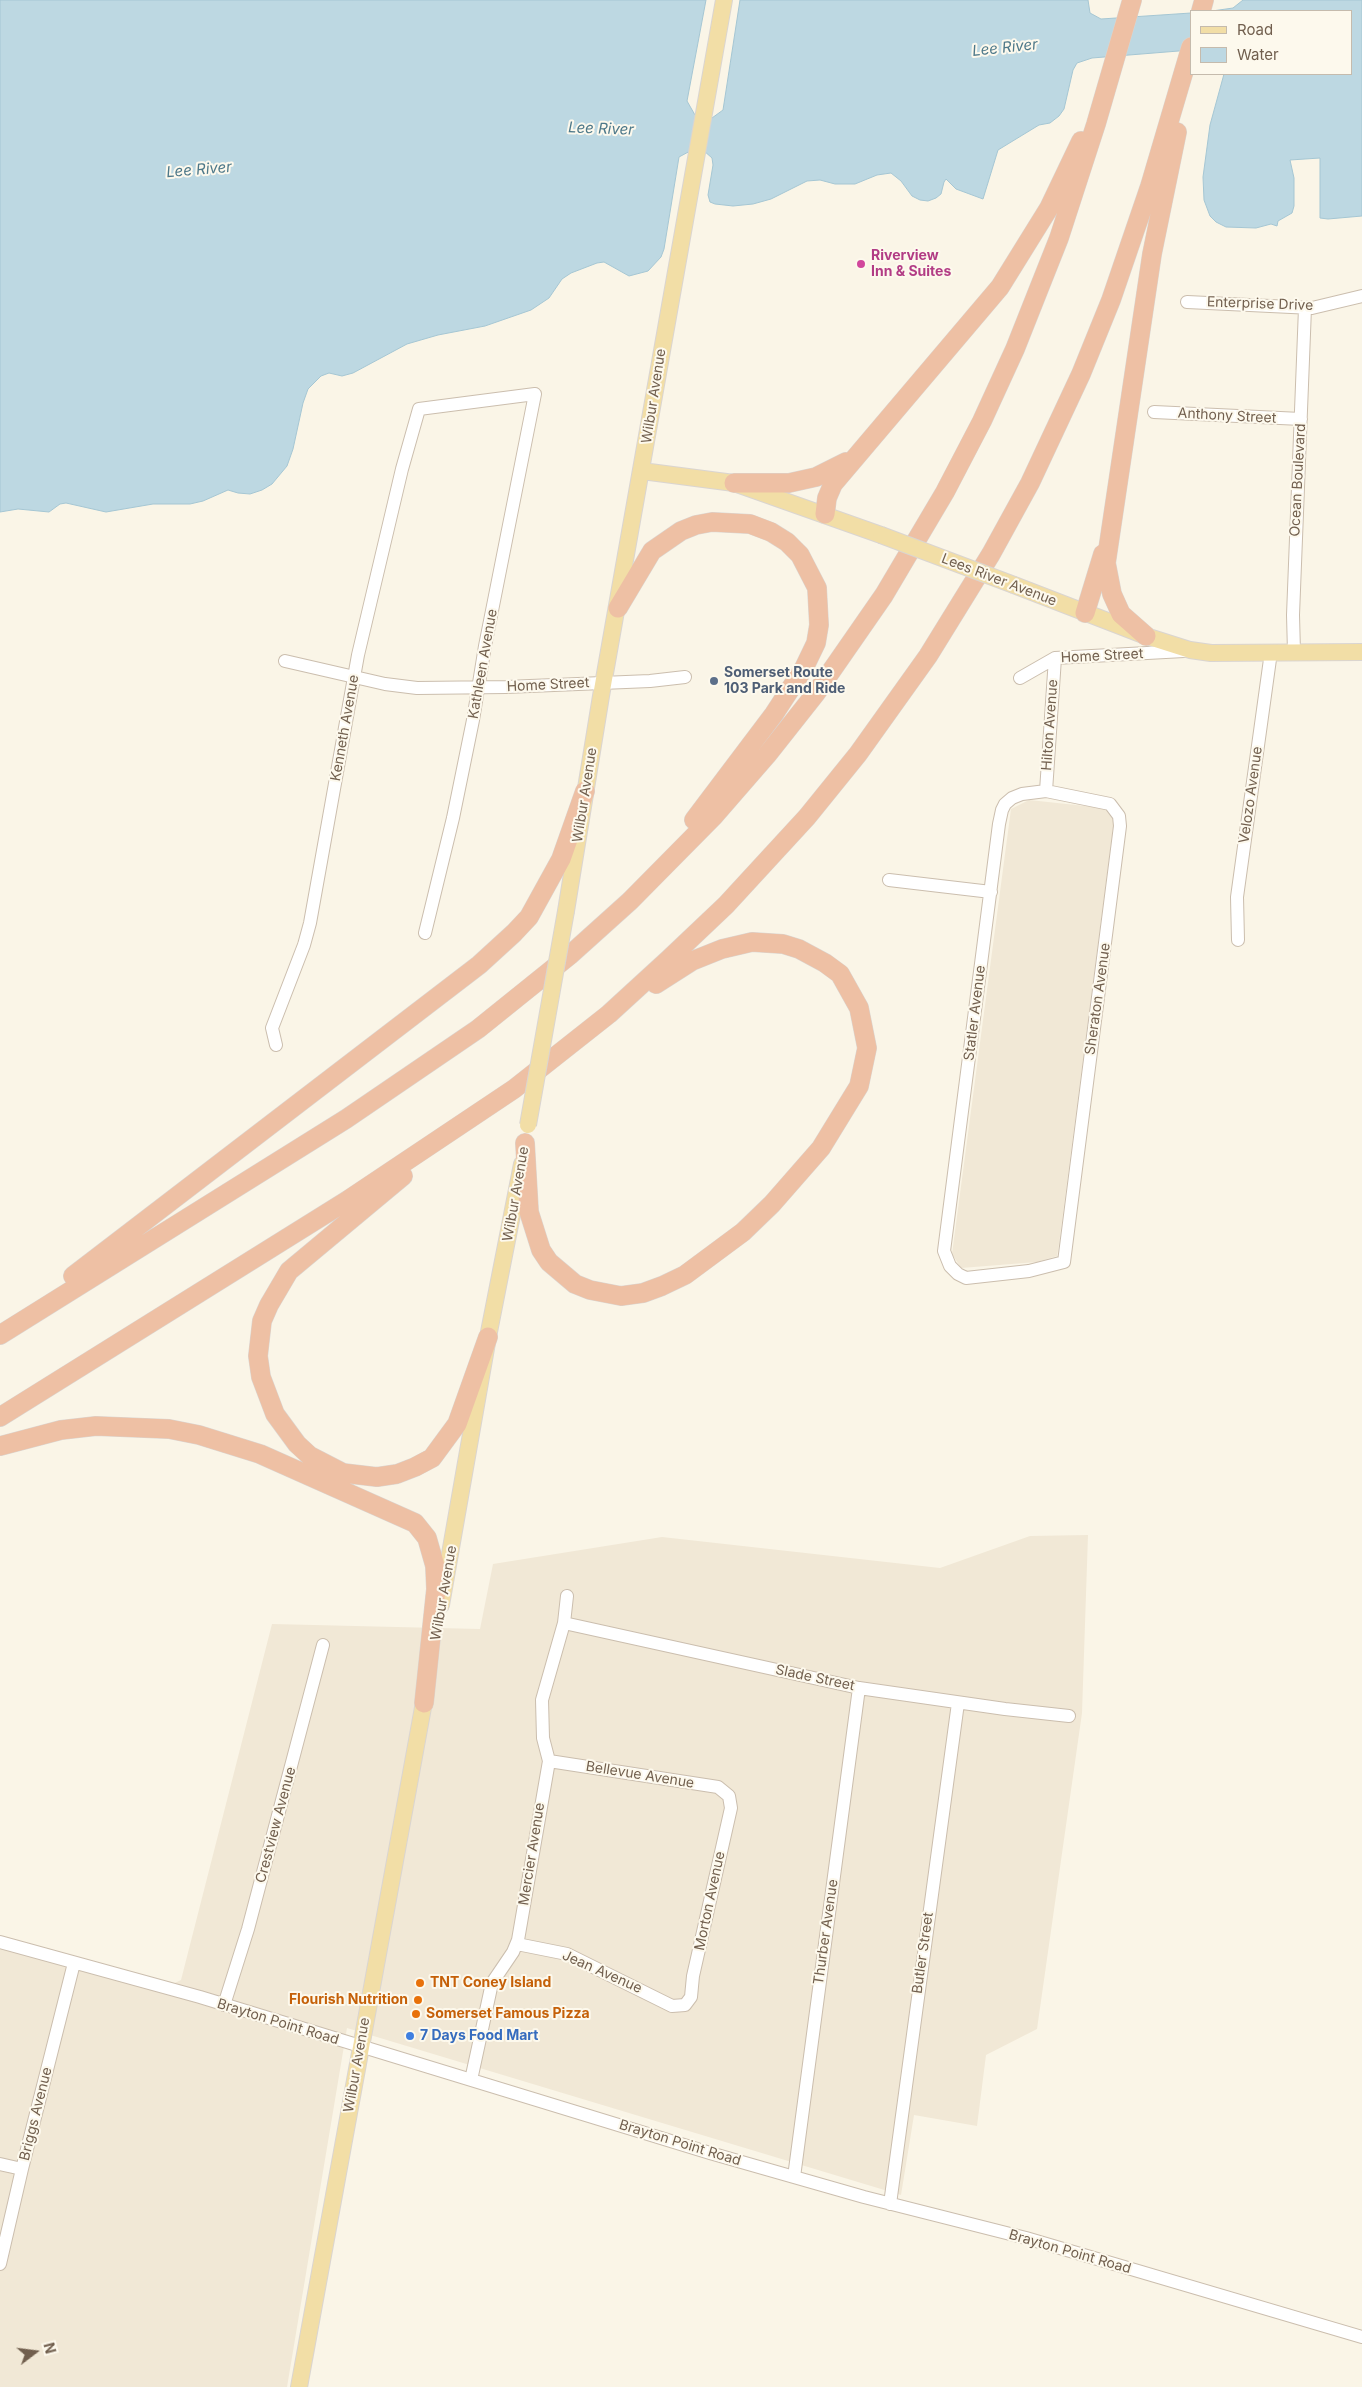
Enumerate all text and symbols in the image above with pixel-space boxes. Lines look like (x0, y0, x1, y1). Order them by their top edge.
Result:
legend (1190, 10, 1352, 75)
text: Road (1237, 20, 1273, 39)
water label: Lee River (971, 36, 1039, 60)
text: Water (1237, 45, 1279, 64)
water label: Lee River (568, 119, 634, 139)
water label: Lee River (165, 158, 233, 182)
place label: Riverview Inn & Suites (871, 248, 951, 280)
marker: Riverview Inn & Suites (855, 258, 867, 270)
street label: Enterprise Drive (1207, 294, 1313, 314)
street label: Wilbur Avenue (638, 347, 670, 445)
street label: Anthony Street (1177, 405, 1277, 427)
street label: Ocean Boulevard (1287, 423, 1309, 537)
street label: Lees River Avenue (939, 550, 1059, 610)
street label: Kathleen Avenue (465, 608, 501, 720)
street label: Home Street (1060, 645, 1144, 667)
place label: Somerset Route 103 Park and Ride (724, 665, 845, 698)
street label: Kenneth Avenue (327, 674, 363, 782)
street label: Home Street (506, 674, 590, 696)
marker: Somerset Route 103 Park and Ride (708, 675, 720, 687)
street label: Hilton Avenue (1038, 679, 1062, 771)
street label: Velozo Avenue (1236, 745, 1266, 845)
street label: Wilbur Avenue (569, 746, 601, 844)
street label: Sheraton Avenue (1082, 942, 1114, 1056)
street label: Statler Avenue (961, 964, 989, 1062)
street label: Wilbur Avenue (499, 1145, 533, 1243)
street label: Wilbur Avenue (427, 1544, 461, 1642)
street label: Slade Street (774, 1661, 856, 1695)
street label: Bellevue Avenue (585, 1758, 695, 1792)
street label: Crestview Avenue (252, 1765, 300, 1885)
street label: Mercier Avenue (516, 1801, 548, 1907)
street label: Morton Avenue (691, 1850, 729, 1952)
street label: Thurber Avenue (810, 1878, 842, 1986)
street label: Butler Street (909, 1911, 937, 1995)
street label: Jean Avenue (560, 1947, 644, 1997)
place label: TNT Coney Island (430, 1975, 551, 1991)
marker: TNT Coney Island (414, 1977, 426, 1989)
place label: Flourish Nutrition (289, 1992, 408, 2008)
marker: Flourish Nutrition (412, 1994, 424, 2006)
street label: Brayton Point Road (215, 1995, 341, 2049)
place label: Somerset Famous Pizza (426, 2006, 590, 2022)
marker: Somerset Famous Pizza (410, 2008, 422, 2020)
street label: Wilbur Avenue (340, 2016, 374, 2114)
place label: 7 Days Food Mart (420, 2028, 538, 2044)
marker: 7 Days Food Mart (404, 2030, 416, 2042)
street label: Briggs Avenue (16, 2066, 56, 2162)
street label: Brayton Point Road (617, 2116, 743, 2170)
street label: Brayton Point Road (1007, 2227, 1133, 2277)
north arrow (10, 2327, 60, 2377)
text: N (40, 2341, 60, 2355)

